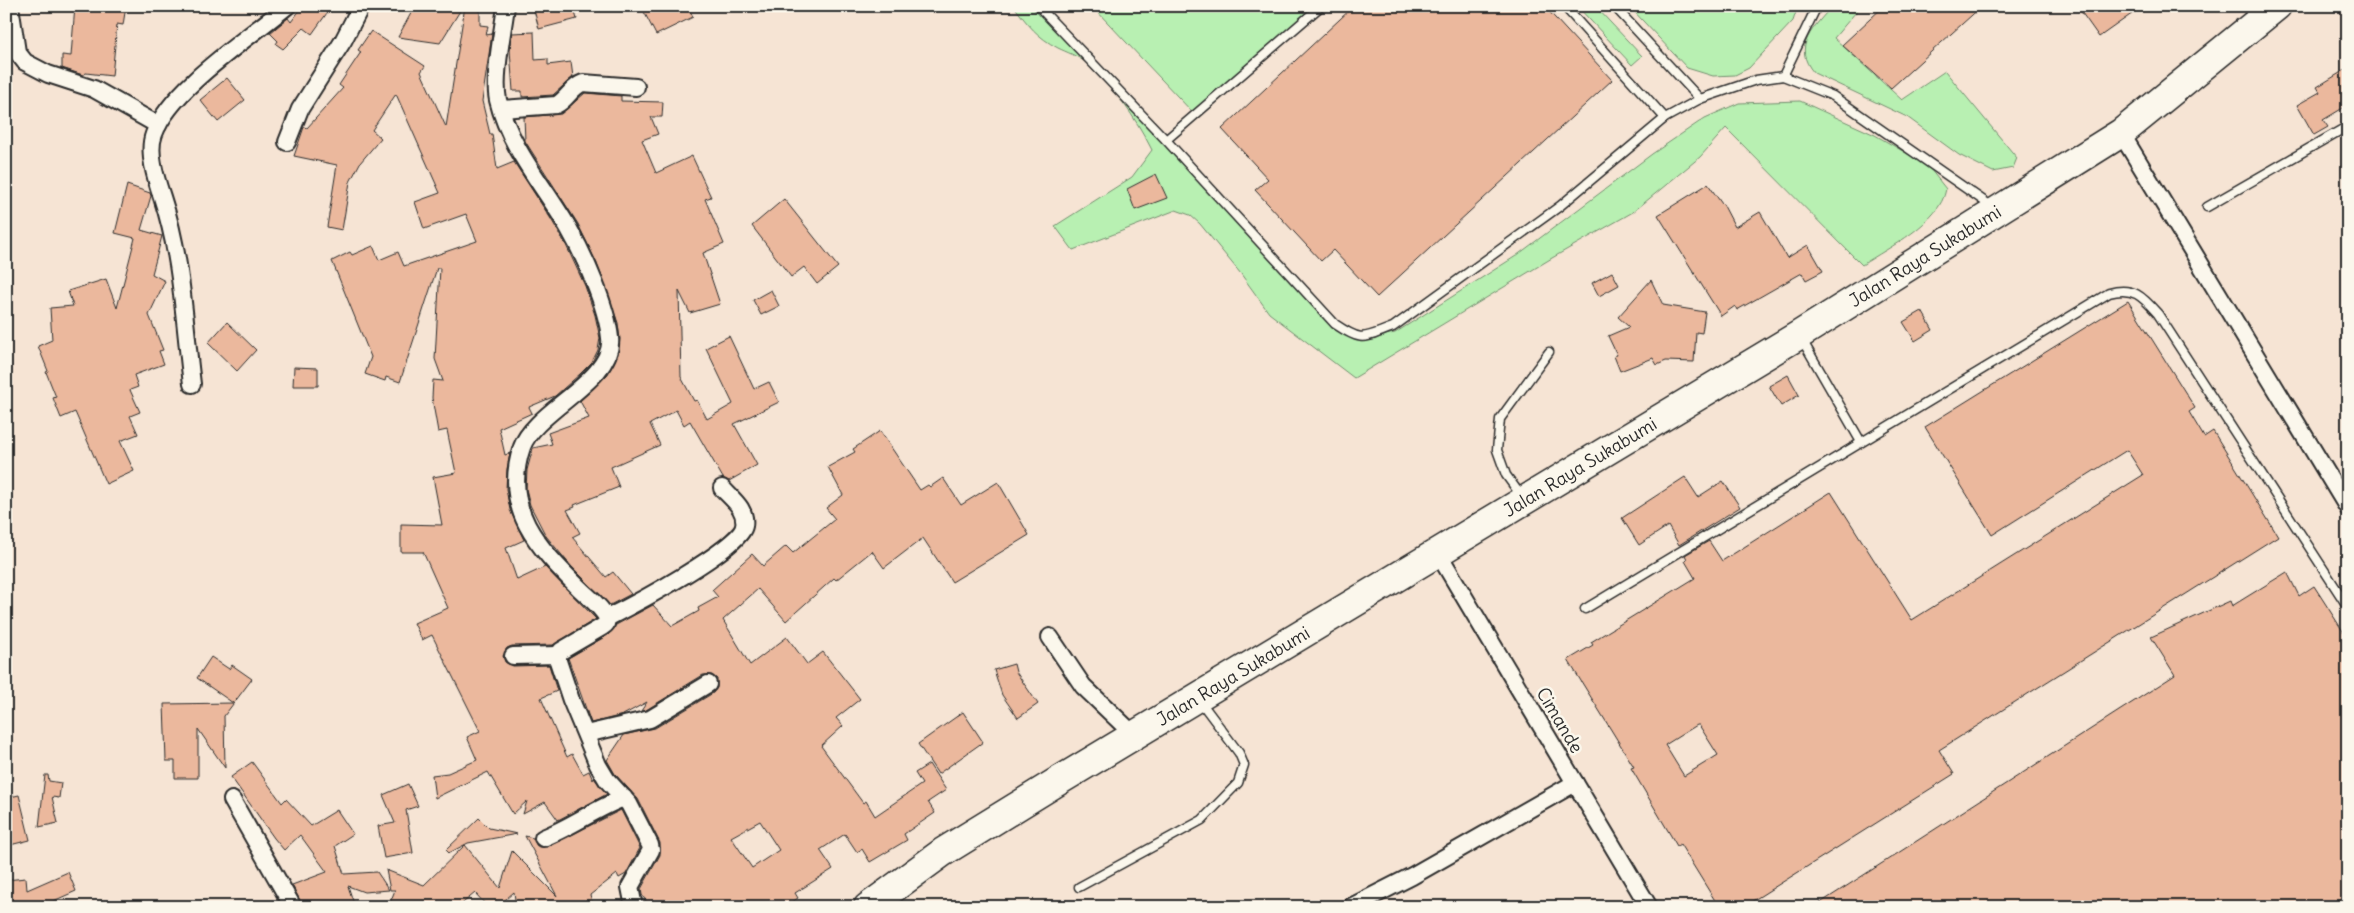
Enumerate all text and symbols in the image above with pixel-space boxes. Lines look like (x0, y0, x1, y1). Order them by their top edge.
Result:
street label: Jalan Raya Sukabumi (1845, 200, 2005, 312)
street label: Jalan Raya Sukabumi (1499, 412, 1661, 522)
street label: Jalan Raya Sukabumi (1152, 621, 1314, 731)
street label: Cimande (1531, 683, 1589, 757)

